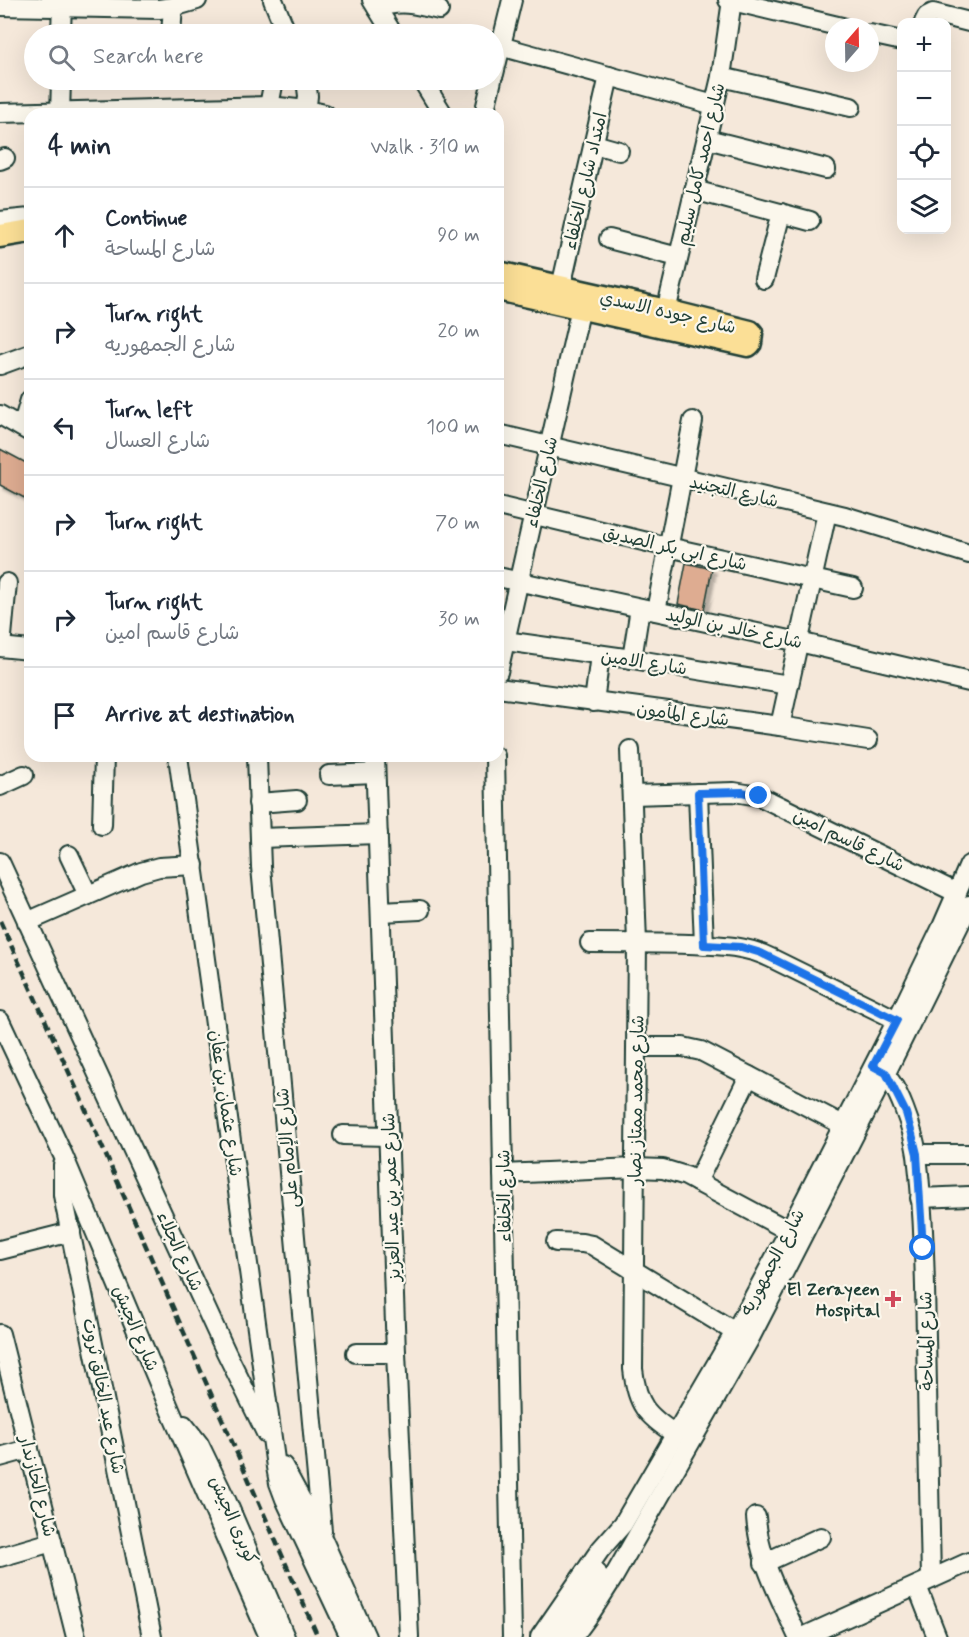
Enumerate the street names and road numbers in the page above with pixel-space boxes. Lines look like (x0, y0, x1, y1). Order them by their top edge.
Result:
street label: شارع احمد كامل سليم (671, 81, 732, 248)
street label: امتداد شارع الخلفاء (558, 110, 613, 252)
street label: شارع جوده الاسدي (597, 286, 738, 340)
street label: شارع الخلفاء (520, 434, 564, 530)
street label: شارع التجنيد (687, 470, 781, 514)
street label: شارع ابى بكر الصديق (600, 521, 749, 577)
street label: شارع خالد بن الوليد (663, 603, 804, 655)
street label: شارع الامين (599, 644, 689, 682)
street label: شارع المأمون (635, 697, 731, 733)
street label: شارع قاسم امين (788, 804, 908, 879)
street label: شارع محمد ممتاز نصار (623, 1015, 650, 1187)
street label: شارع عثمان بن عفان (203, 1028, 247, 1178)
street label: شارع الإمام على (271, 1087, 306, 1209)
street label: شارع عمر بن عبد العزيز (377, 1112, 407, 1284)
street label: شارع الخلفاء (492, 1149, 518, 1243)
street label: شارع الجمهوريه (735, 1205, 811, 1320)
street label: شارع الجلاء (150, 1207, 208, 1295)
street label: شارع الجيش (106, 1282, 164, 1375)
street label: شارع المساحة (914, 1291, 940, 1391)
street label: شارع عبد الخالق ثروت (76, 1316, 130, 1476)
street label: شارع الخازندار (12, 1431, 61, 1539)
street label: كوبرى الجيش (203, 1472, 263, 1569)

